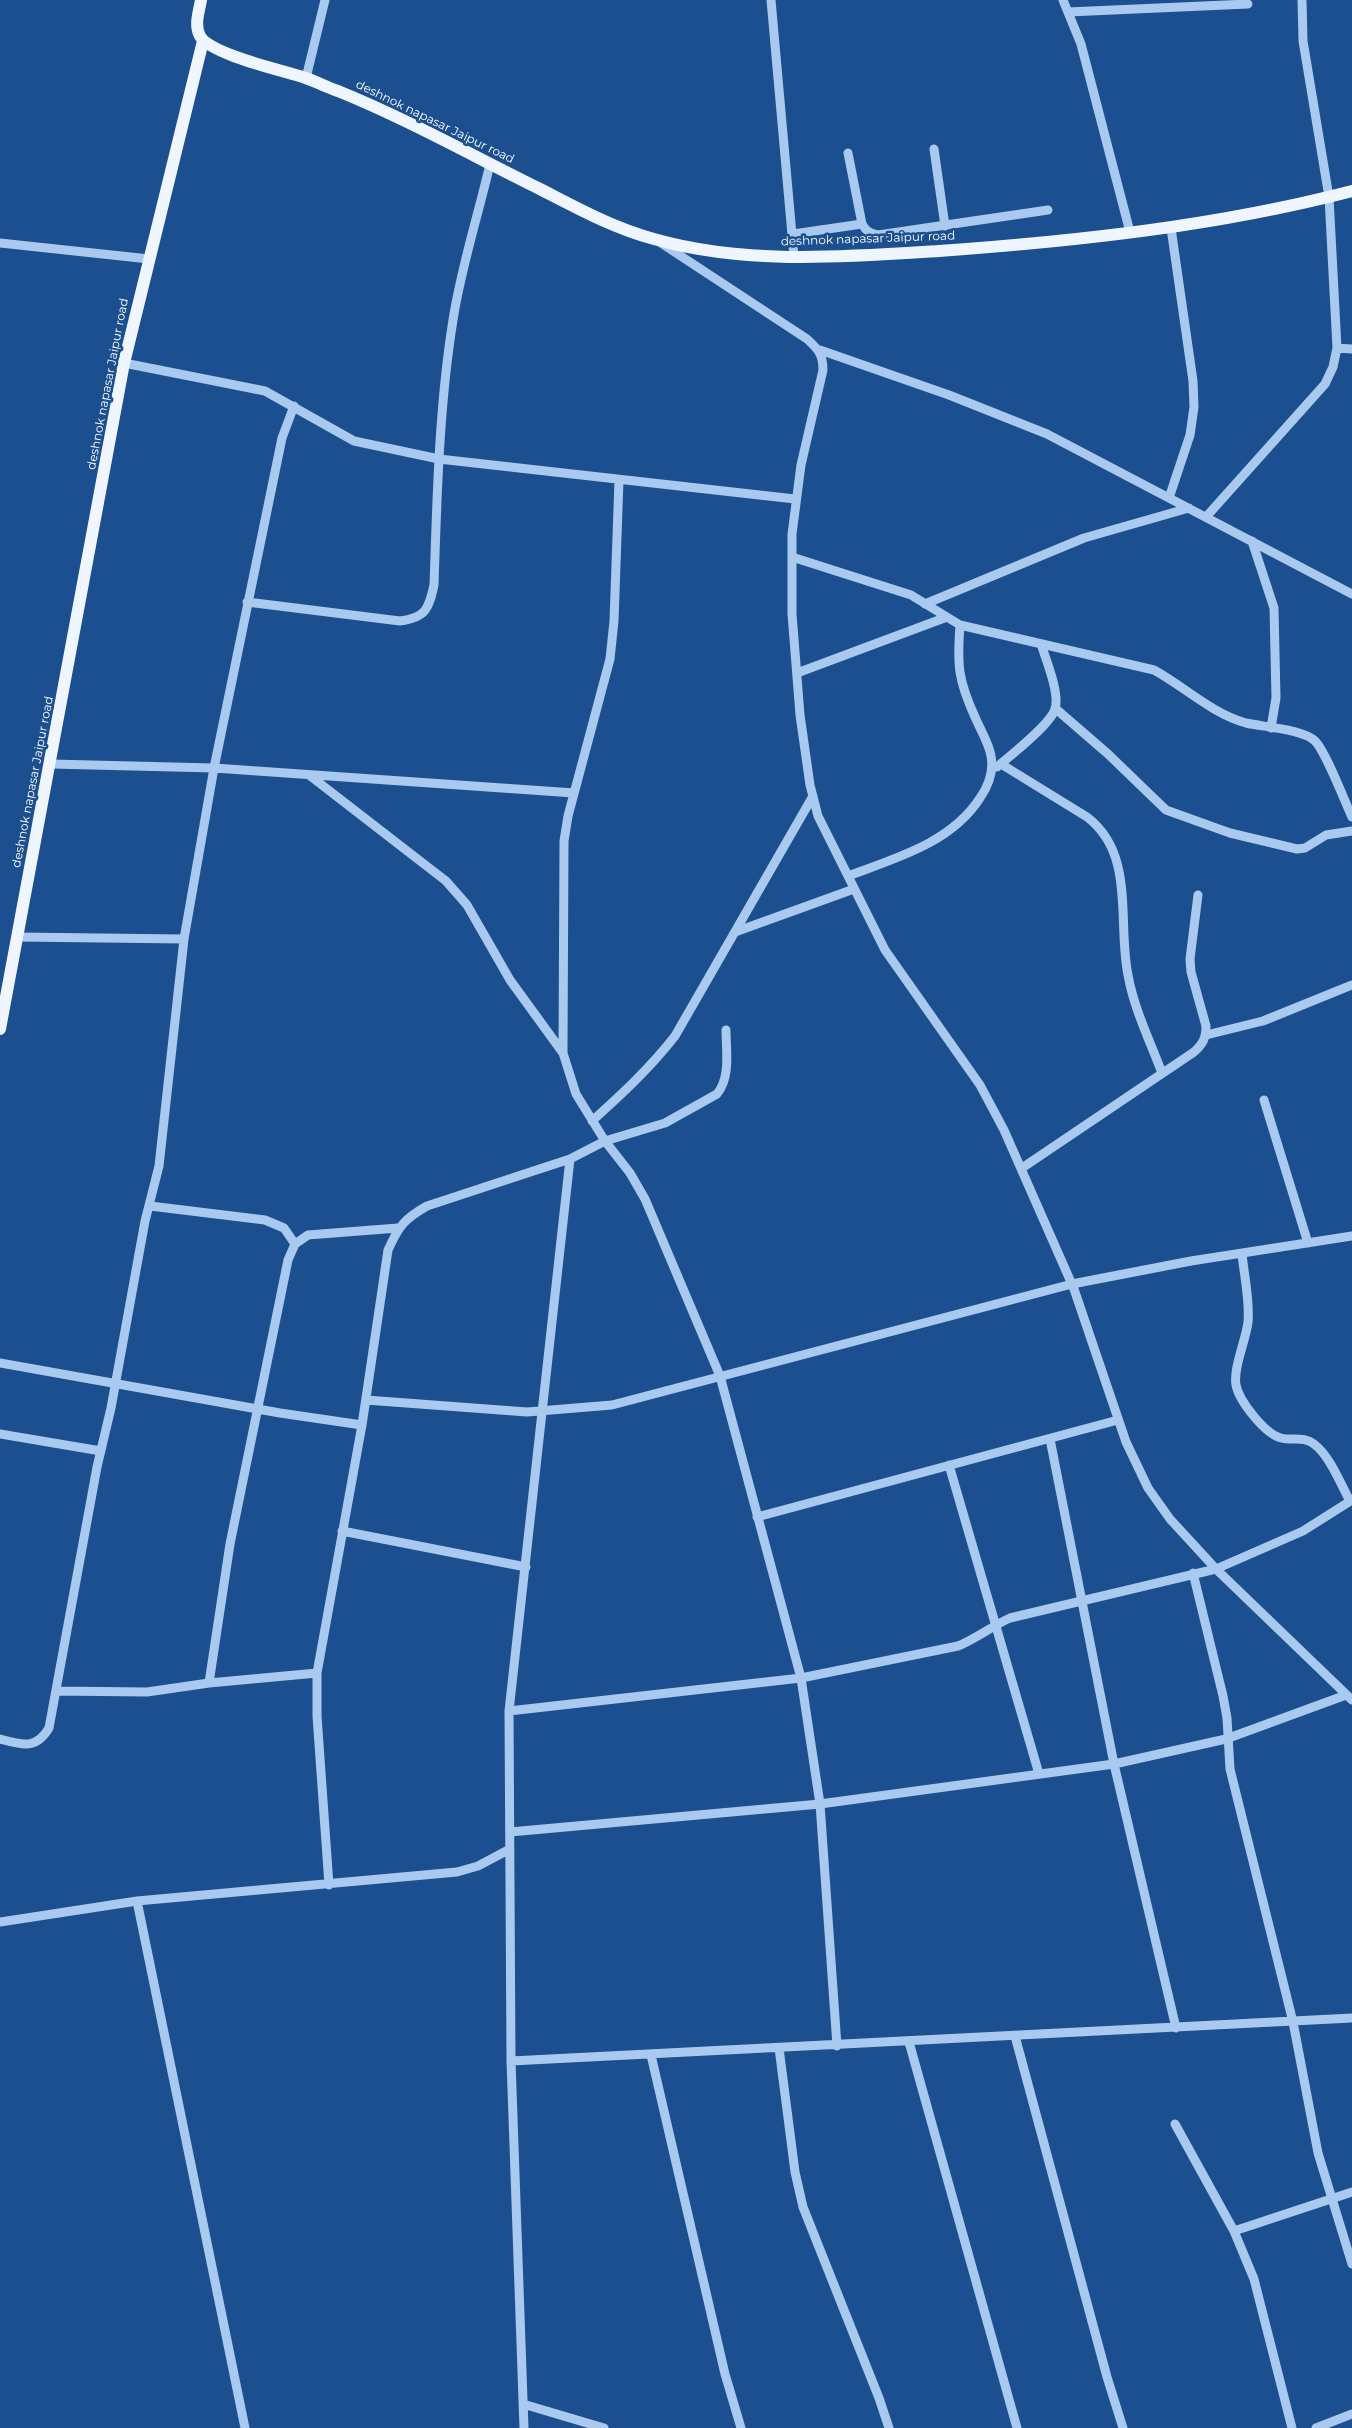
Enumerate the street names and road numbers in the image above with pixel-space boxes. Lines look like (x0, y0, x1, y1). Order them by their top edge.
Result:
street label: deshnok napasar Jaipur road (353, 77, 517, 167)
street label: deshnok napasar Jaipur road (781, 229, 955, 249)
street label: deshnok napasar Jaipur road (84, 297, 132, 471)
street label: deshnok napasar Jaipur road (9, 695, 57, 869)

